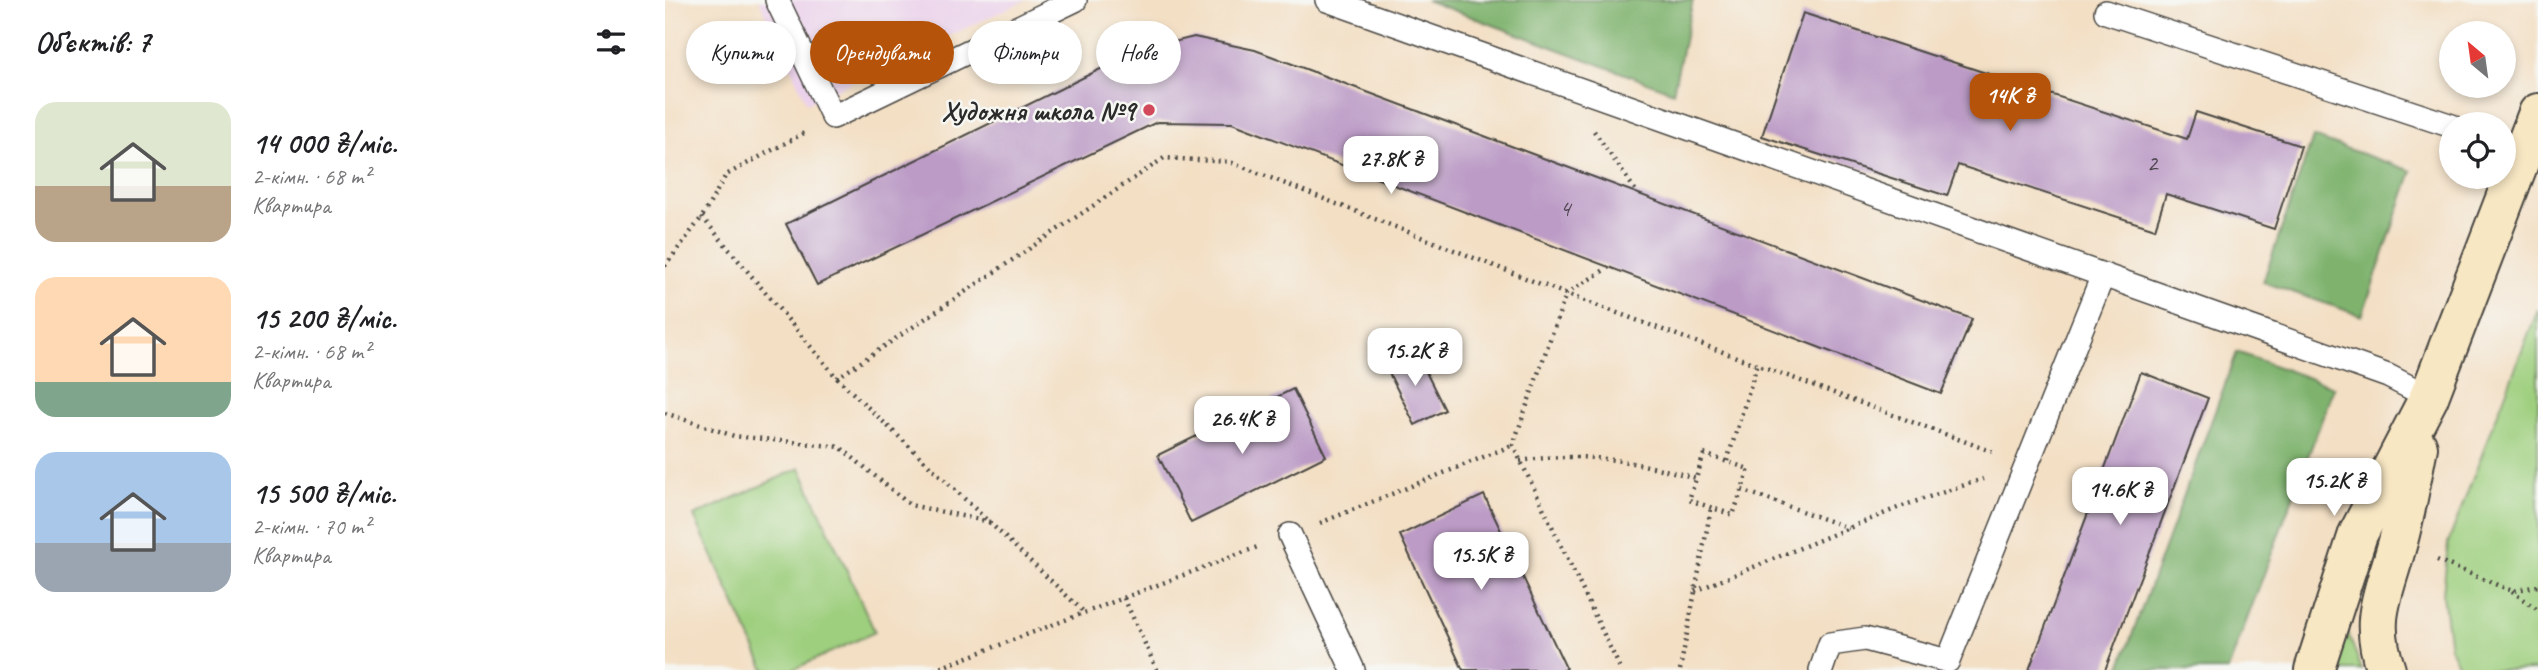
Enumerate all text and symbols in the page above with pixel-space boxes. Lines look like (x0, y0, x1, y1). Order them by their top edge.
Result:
chip: Купити (686, 21, 796, 84)
chip: Орендувати (810, 21, 954, 84)
chip: Фільтри (968, 21, 1082, 84)
chip: Нове (1096, 21, 1181, 84)
north arrow (2439, 21, 2517, 98)
map controls (2439, 21, 2516, 189)
text: Об’єктів: 7 (35, 23, 151, 61)
icon: filters (592, 23, 630, 61)
pin: 14K ₴ (1961, 74, 2059, 133)
text: 14K ₴ (1986, 81, 2034, 110)
place label: Художня школа №9 (942, 93, 1139, 128)
marker: Художня школа №9 (1141, 102, 1157, 118)
button: locate (2439, 112, 2516, 189)
text: 14 000 ₴/міс. (252, 124, 397, 162)
icon: home (91, 130, 175, 214)
pin: 27.8K ₴ (1326, 136, 1456, 196)
text: 27.8K ₴ (1359, 144, 1423, 173)
house number: 2 (2147, 148, 2160, 178)
text: 2-кімн. · 68 m² (252, 162, 370, 191)
text: Квартира (252, 191, 330, 220)
house number: 4 (1560, 193, 1573, 223)
text: 15 200 ₴/міс. (252, 299, 396, 337)
icon: home (91, 305, 175, 389)
pin: 15.2K ₴ (1350, 328, 1480, 388)
text: 15.2K ₴ (1383, 336, 1447, 365)
text: 2-кімн. · 68 m² (252, 337, 370, 366)
text: Квартира (252, 366, 330, 395)
pin: 26.4K ₴ (1177, 396, 1307, 456)
text: 26.4K ₴ (1210, 404, 1274, 433)
pin: 15.2K ₴ (2269, 458, 2399, 518)
text: 15.2K ₴ (2302, 466, 2366, 495)
pin: 14.6K ₴ (2055, 468, 2185, 527)
text: 15 500 ₴/міс. (252, 474, 396, 512)
text: 14.6K ₴ (2088, 475, 2152, 504)
icon: home (91, 480, 175, 564)
text: 2-кімн. · 70 m² (252, 512, 370, 541)
pin: 15.5K ₴ (1416, 532, 1546, 592)
text: 15.5K ₴ (1450, 540, 1512, 569)
text: Квартира (252, 541, 330, 570)

